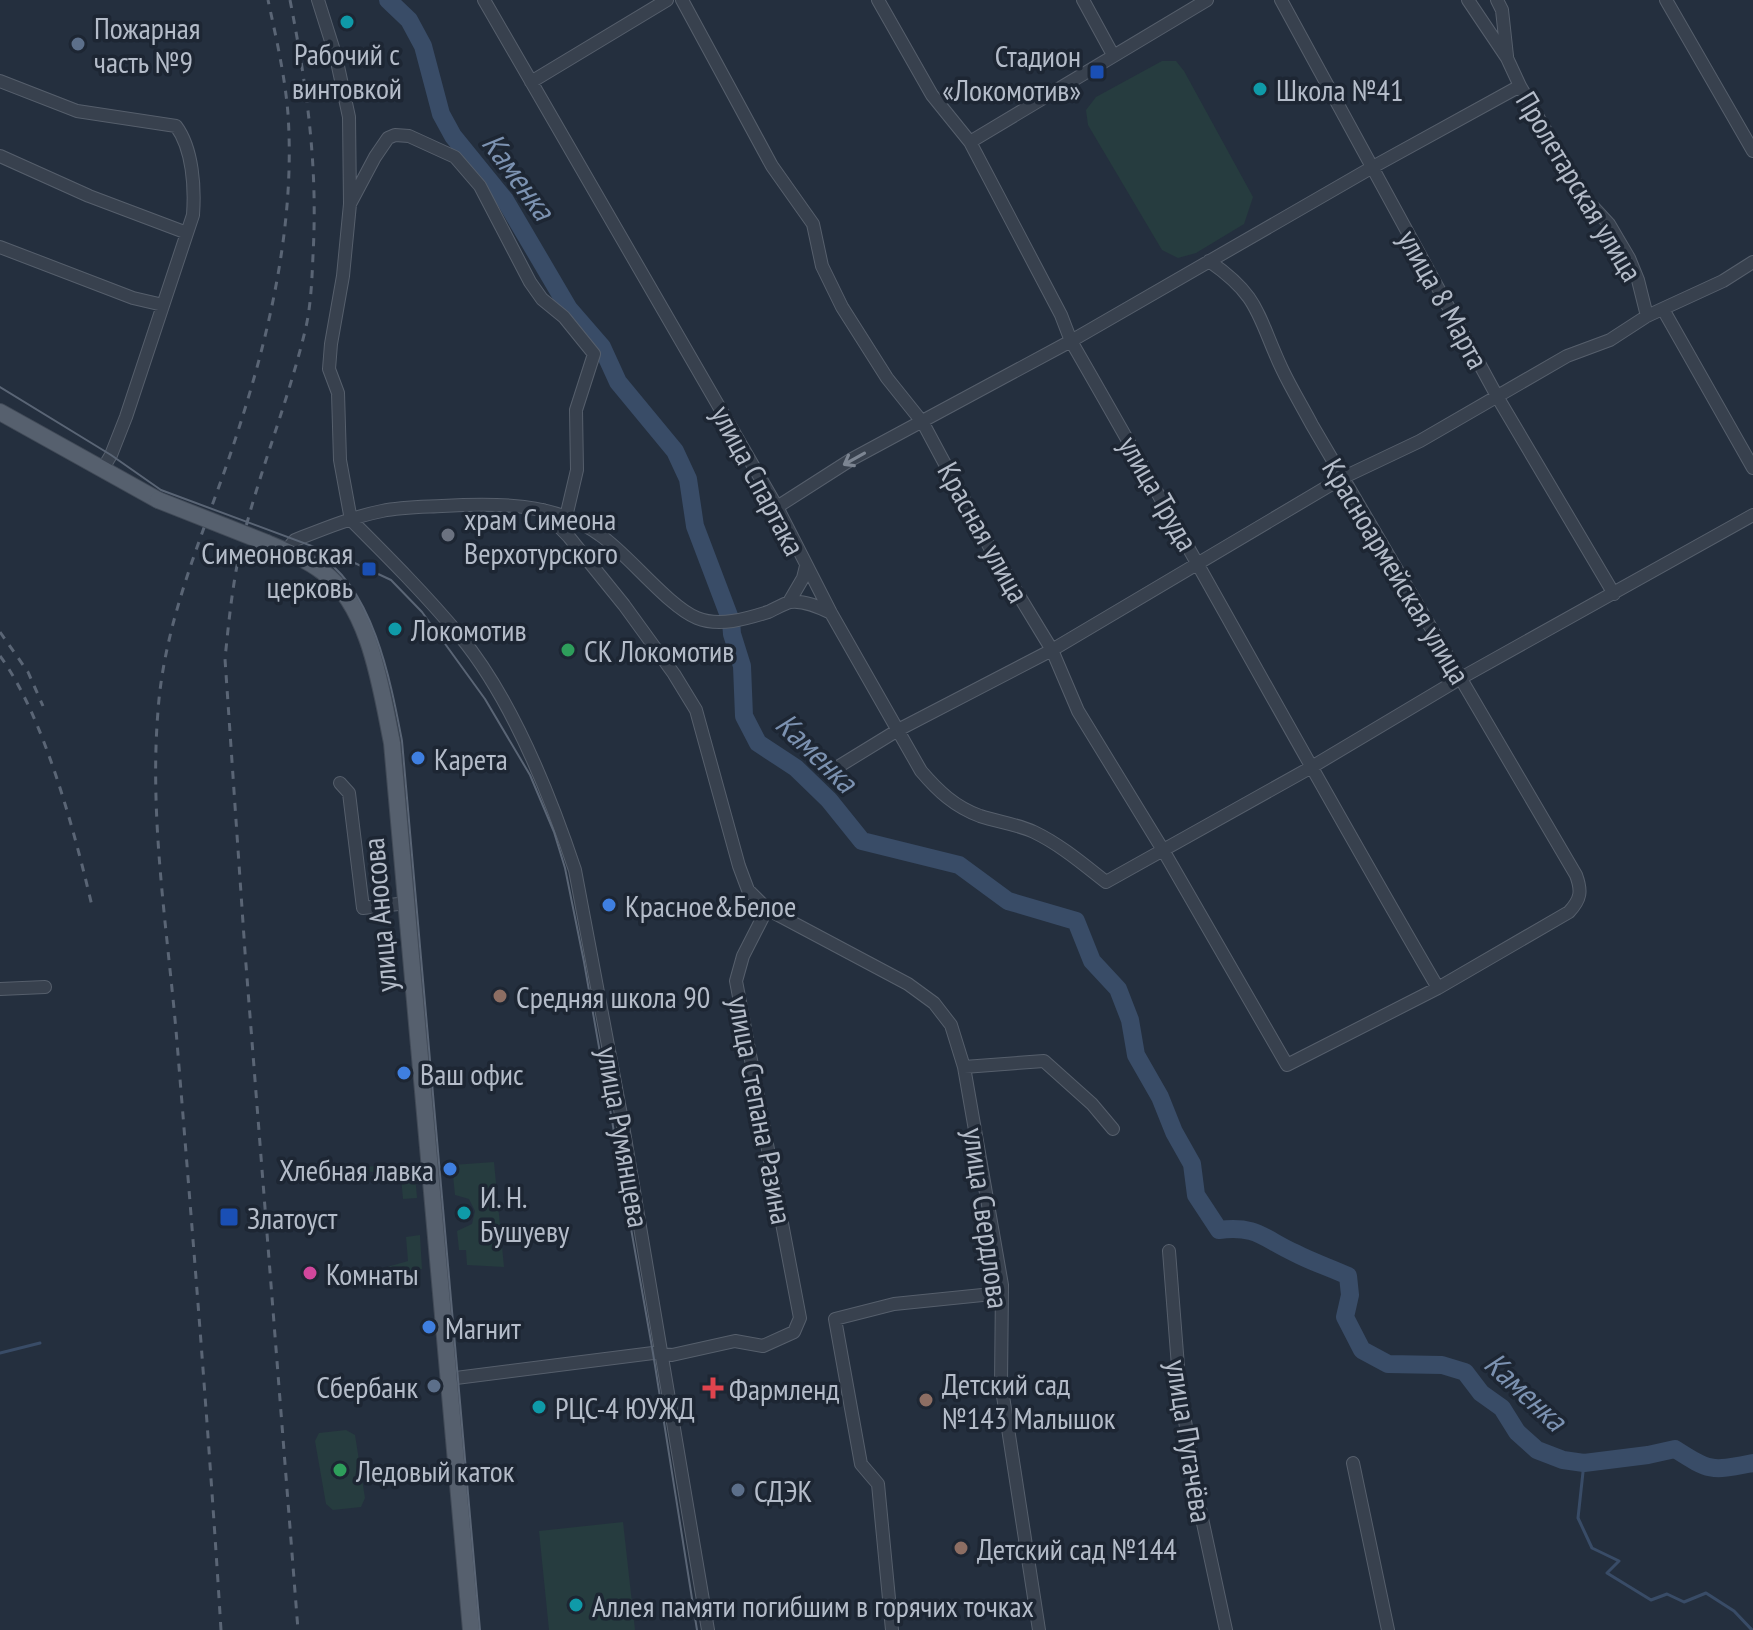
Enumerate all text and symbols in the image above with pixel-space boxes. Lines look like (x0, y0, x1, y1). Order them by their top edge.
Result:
place label: Пожарная часть №9 (94, 8, 200, 81)
marker: Рабочий с винтовкой (338, 13, 356, 31)
place label: Рабочий с винтовкой (292, 34, 402, 107)
marker: Пожарная часть №9 (69, 35, 87, 53)
place label: Стадион «Локомотив» (942, 36, 1081, 109)
marker: Стадион «Локомотив» (1088, 63, 1106, 81)
place label: Школа №41 (1276, 70, 1404, 109)
marker: Школа №41 (1251, 80, 1269, 98)
street label: Пролетарская улица (1508, 84, 1652, 288)
water label: Каменка (473, 124, 566, 230)
street label: улица 8 Марта (1390, 223, 1498, 375)
street label: улица Спартака (703, 398, 815, 562)
street label: улица Труда (1110, 428, 1208, 558)
one-way arrow (843, 451, 866, 467)
street label: Красноармейская улица (1314, 451, 1480, 691)
street label: Красная улица (929, 455, 1039, 609)
place label: храм Симеона Верхотурского (464, 499, 618, 572)
marker: храм Симеона Верхотурского (439, 526, 457, 544)
place label: Симеоновская церковь (201, 533, 353, 606)
marker: Симеоновская церковь (360, 560, 378, 578)
place label: Локомотив (410, 610, 526, 649)
marker: Локомотив (386, 620, 404, 638)
place label: СК Локомотив (584, 631, 734, 670)
marker: СК Локомотив (559, 641, 577, 659)
water label: Каменка (767, 703, 868, 803)
place label: Карета (434, 739, 508, 778)
marker: Карета (409, 749, 427, 767)
street label: улица Аносова (353, 836, 405, 994)
place label: Красное&Белое (625, 886, 796, 925)
marker: Красное&Белое (600, 896, 618, 914)
place label: Средняя школа 90 (516, 977, 710, 1016)
marker: Средняя школа 90 (491, 987, 509, 1005)
street label: улица Степана Разина (720, 993, 802, 1227)
street label: улица Румянцева (589, 1044, 659, 1230)
place label: Ваш офис (420, 1054, 524, 1093)
marker: Ваш офис (395, 1064, 413, 1082)
street label: улица Свердлова (955, 1125, 1019, 1311)
place label: Хлебная лавка (279, 1150, 434, 1189)
marker: Хлебная лавка (441, 1160, 459, 1178)
place label: И. Н. Бушуеву (480, 1177, 570, 1250)
place label: Златоуст (247, 1198, 338, 1237)
marker: И. Н. Бушуеву (455, 1204, 473, 1222)
marker: Златоуст (218, 1206, 240, 1228)
place label: Комнаты (326, 1254, 419, 1293)
marker: Комнаты (301, 1264, 319, 1282)
place label: Магнит (445, 1308, 521, 1347)
marker: Магнит (420, 1318, 438, 1336)
water label: Каменка (1476, 1342, 1578, 1441)
street label: улица Пугачёва (1158, 1357, 1222, 1525)
place label: Детский сад №143 Малышок (942, 1364, 1116, 1437)
place label: Сбербанк (316, 1367, 418, 1406)
place label: Фармленд (729, 1369, 840, 1408)
marker: Сбербанк (425, 1377, 443, 1395)
marker: Фармленд (704, 1379, 722, 1397)
place label: РЦС-4 ЮУЖД (555, 1388, 695, 1427)
marker: Детский сад №143 Малышок (917, 1391, 935, 1409)
marker: РЦС-4 ЮУЖД (530, 1398, 548, 1416)
place label: Ледовый каток (355, 1451, 515, 1490)
marker: Ледовый каток (331, 1461, 349, 1479)
place label: СДЭК (754, 1471, 812, 1510)
marker: СДЭК (729, 1481, 747, 1499)
place label: Детский сад №144 (977, 1529, 1177, 1568)
marker: Детский сад №144 (952, 1539, 970, 1557)
place label: Аллея памяти погибшим в горячих точках (592, 1586, 1034, 1625)
marker: Аллея памяти погибшим в горячих точках (567, 1596, 585, 1614)

